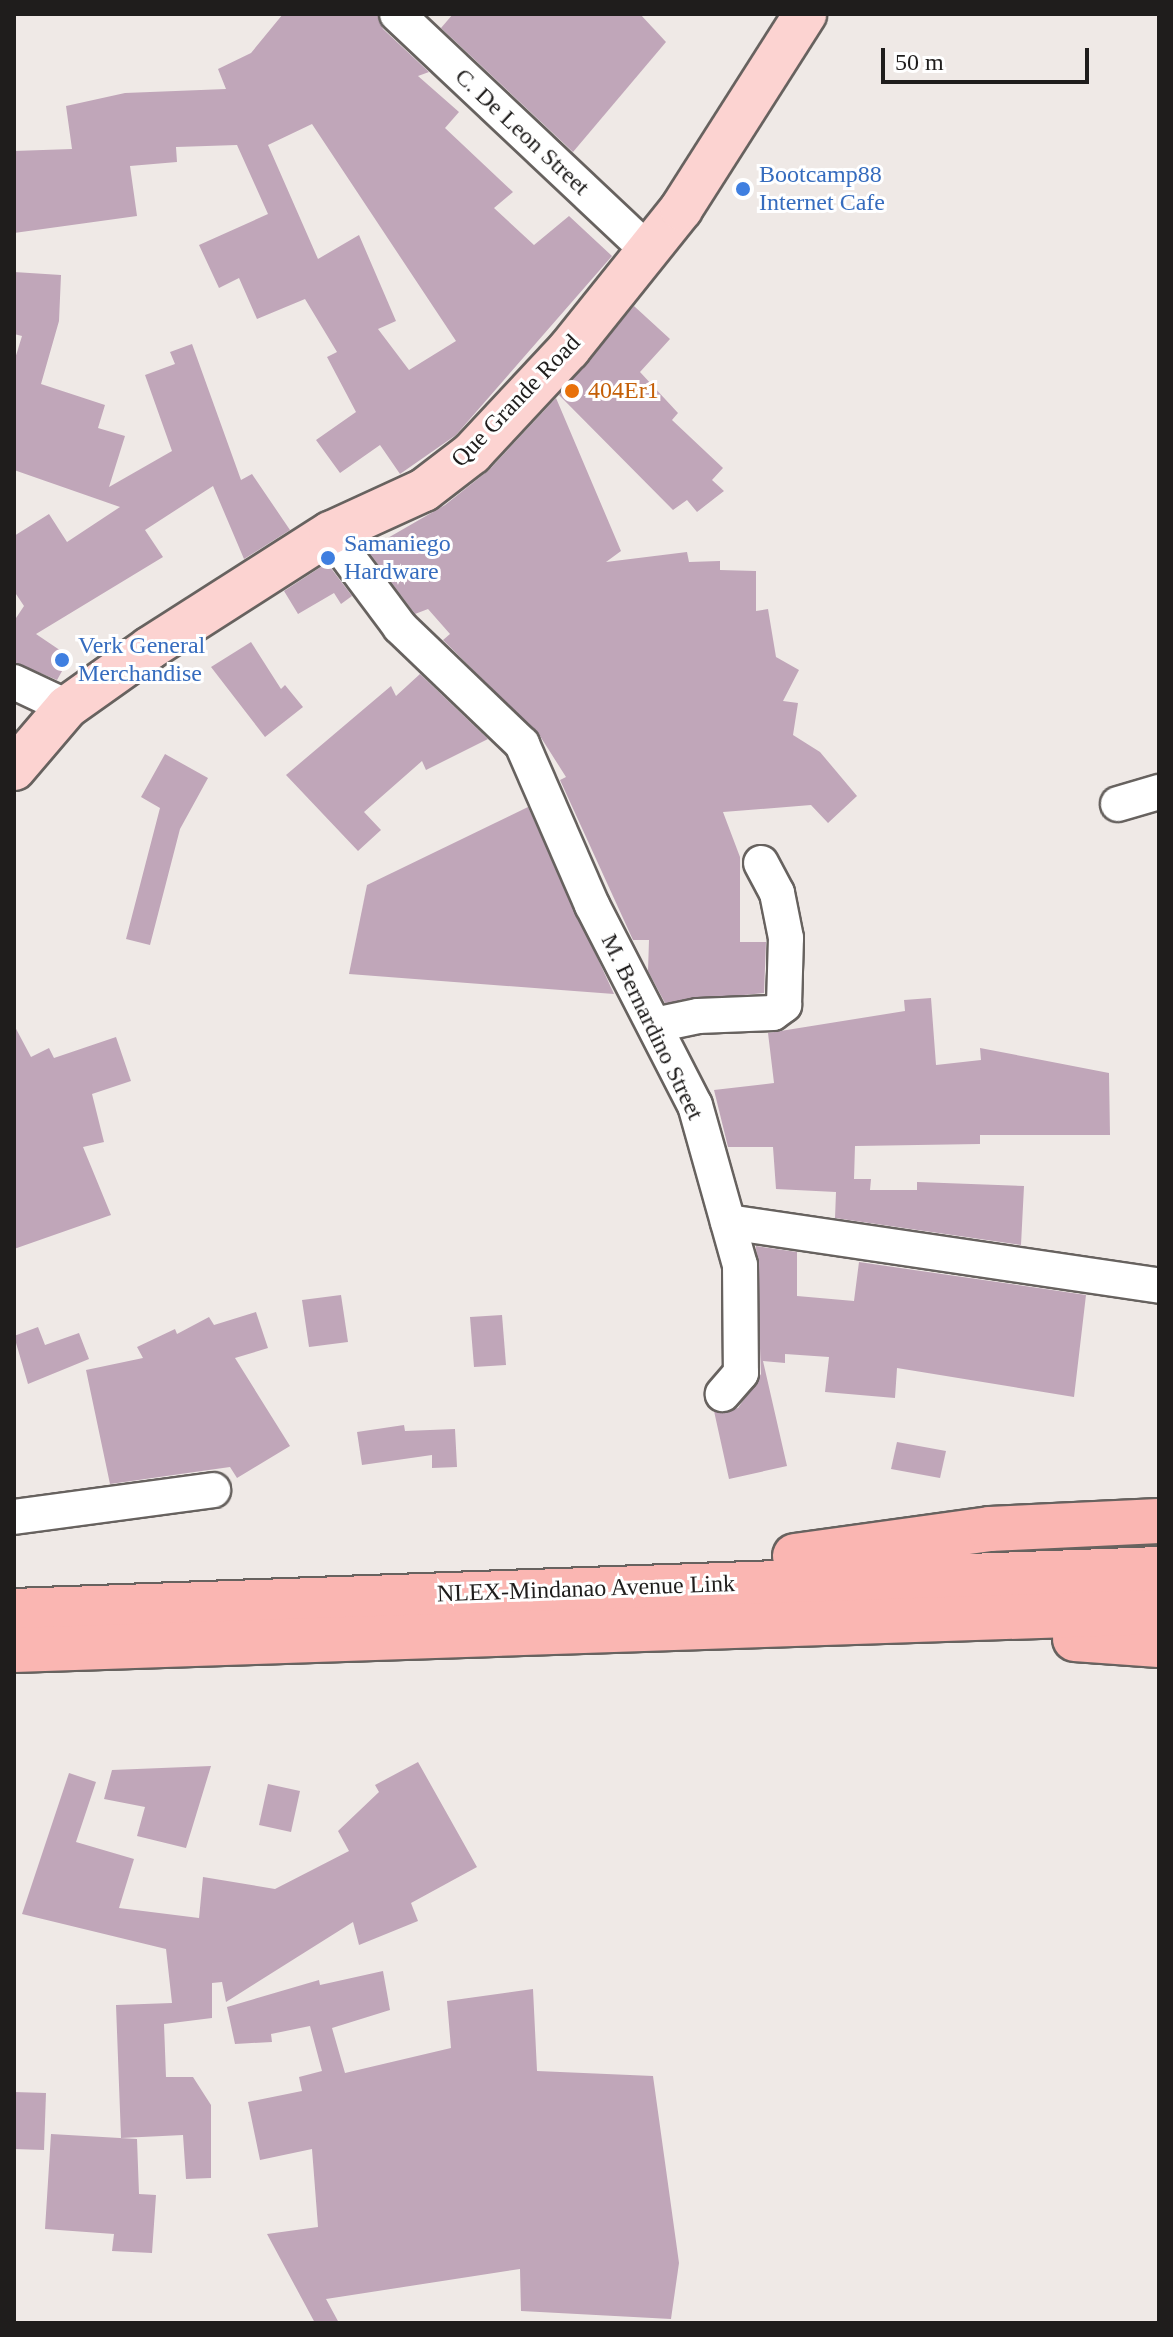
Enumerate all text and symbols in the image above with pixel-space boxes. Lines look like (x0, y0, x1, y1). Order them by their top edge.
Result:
scale bar (885, 32, 1093, 82)
text: 50 m (895, 49, 944, 75)
street label: C. De Leon Street (449, 62, 595, 202)
place label: Bootcamp88 Internet Cafe (759, 161, 885, 217)
marker: Bootcamp88 Internet Cafe (734, 180, 752, 198)
street label: Que Grande Road (445, 329, 587, 473)
place label: 404Er1 (588, 377, 659, 405)
marker: 404Er1 (563, 382, 581, 400)
place label: Samaniego Hardware (344, 530, 451, 586)
marker: Samaniego Hardware (319, 549, 337, 567)
place label: Verk General Merchandise (78, 632, 205, 688)
marker: Verk General Merchandise (53, 651, 71, 669)
street label: M. Bernardino Street (595, 929, 709, 1125)
street label: NLEX-Mindanao Avenue Link (436, 1569, 736, 1609)

